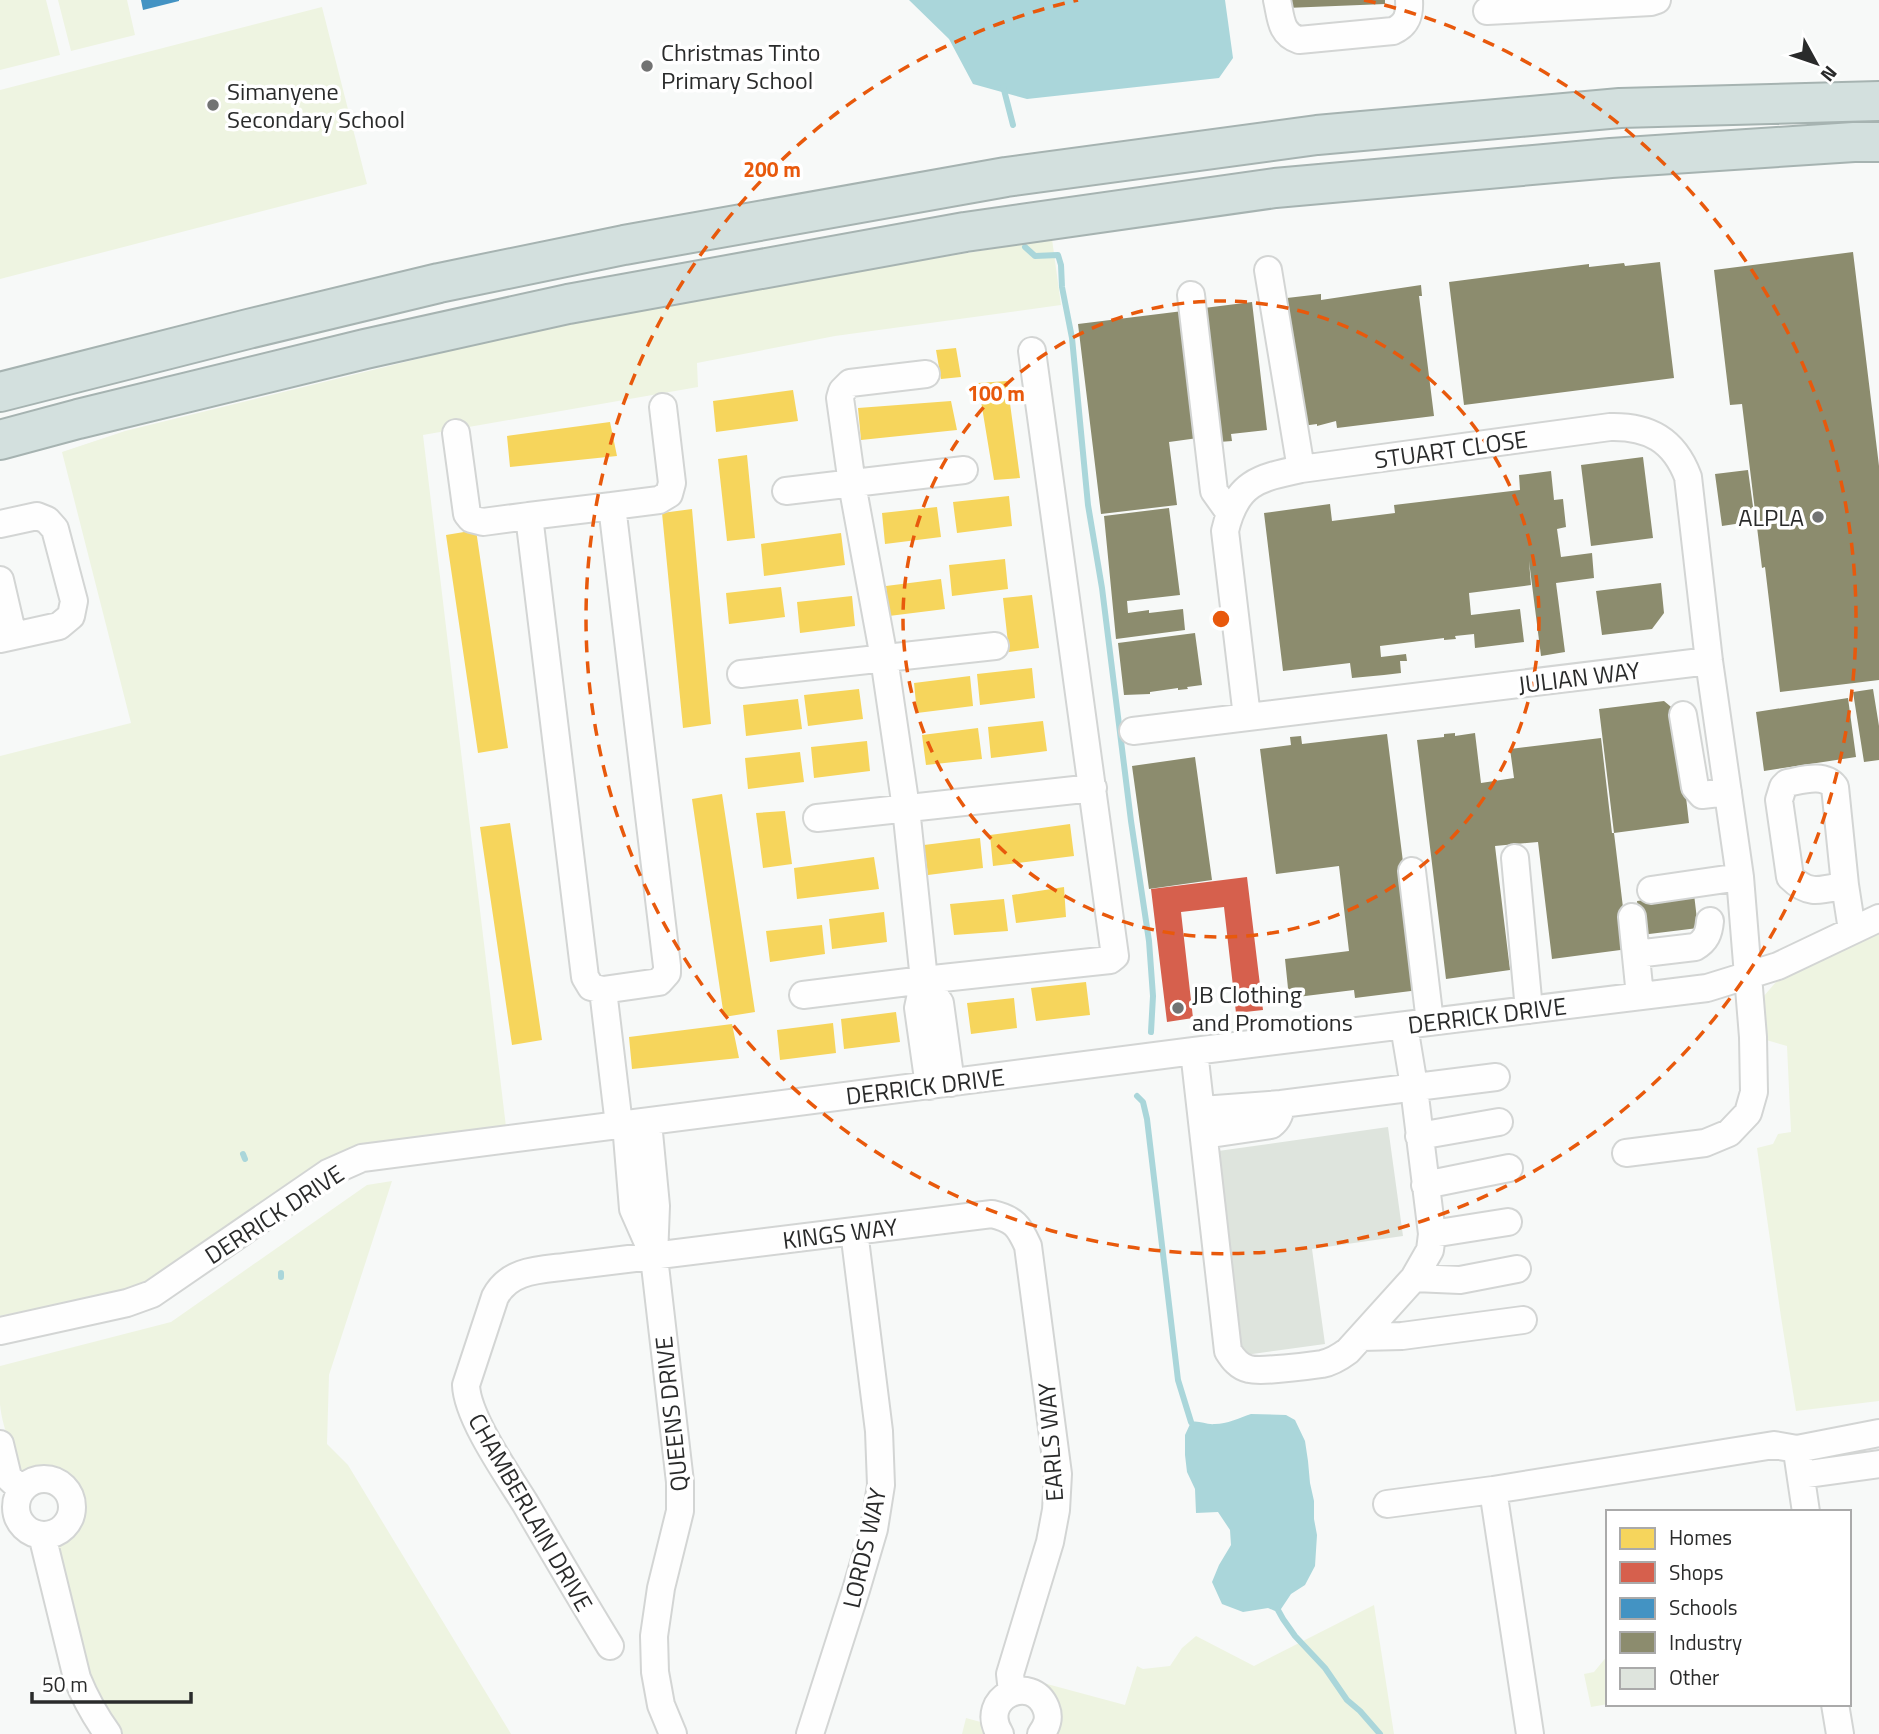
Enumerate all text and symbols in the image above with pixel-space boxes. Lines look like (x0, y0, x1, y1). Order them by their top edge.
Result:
north arrow (1781, 28, 1851, 98)
place label: Christmas Tinto Primary School (661, 34, 820, 98)
marker: Christmas Tinto Primary School (639, 58, 655, 74)
text: N (1814, 60, 1845, 89)
place label: Simanyene Secondary School (227, 73, 405, 137)
marker: Simanyene Secondary School (205, 97, 221, 113)
text: 200 m (743, 153, 801, 185)
text: 100 m (967, 377, 1025, 409)
street label: STUART CLOSE (1372, 420, 1530, 478)
place label: ALPLA (1738, 499, 1804, 535)
marker: ALPLA (1810, 509, 1826, 525)
centre of rings (1209, 607, 1233, 631)
street label: JULIAN WAY (1516, 652, 1642, 702)
place label: JB Clothing and Promotions (1192, 976, 1353, 1040)
street label: DERRICK DRIVE (1406, 987, 1568, 1043)
marker: JB Clothing and Promotions (1170, 1000, 1186, 1016)
street label: DERRICK DRIVE (844, 1058, 1006, 1114)
street label: DERRICK DRIVE (197, 1155, 351, 1273)
street label: KINGS WAY (780, 1208, 900, 1258)
street label: QUEENS DRIVE (645, 1335, 697, 1493)
street label: EARLS WAY (1028, 1381, 1072, 1503)
street label: CHAMBERLAIN DRIVE (460, 1406, 602, 1618)
street label: LORDS WAY (833, 1484, 895, 1612)
legend (1606, 1510, 1851, 1706)
text: Homes (1669, 1521, 1732, 1553)
text: Shops (1669, 1556, 1724, 1588)
text: Schools (1669, 1591, 1738, 1623)
text: Industry (1669, 1626, 1742, 1658)
scale bar (32, 1660, 191, 1704)
text: Other (1669, 1661, 1719, 1693)
text: 50 m (42, 1668, 88, 1700)

